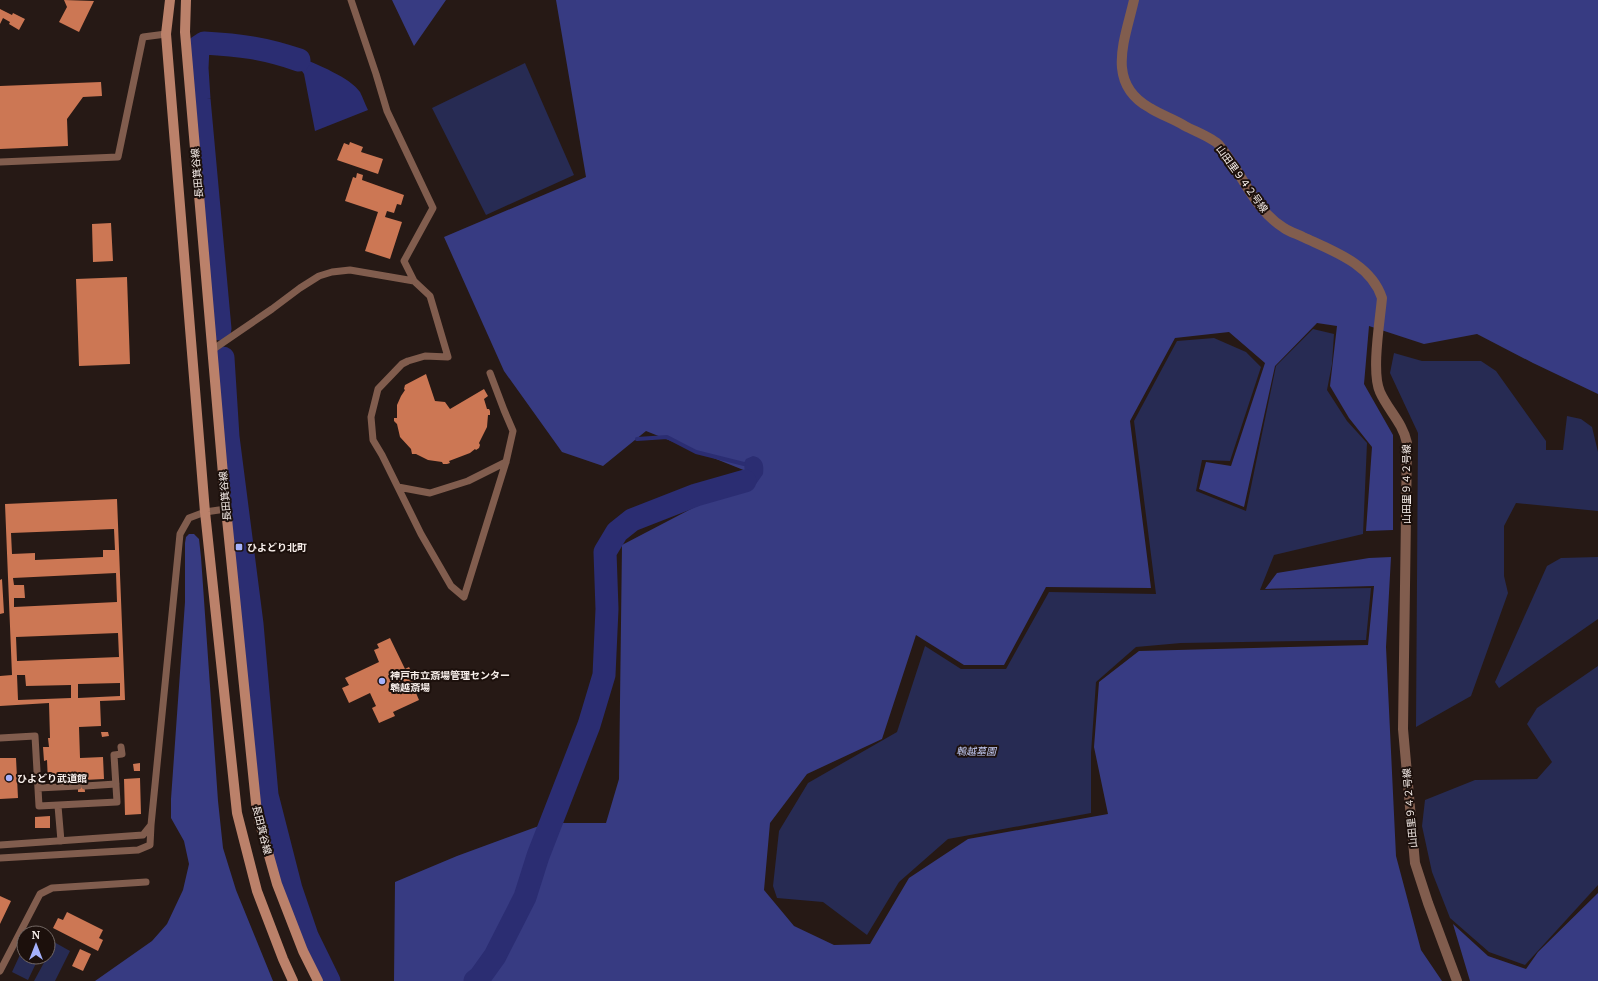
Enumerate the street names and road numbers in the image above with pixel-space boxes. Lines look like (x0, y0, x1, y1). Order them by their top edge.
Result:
street label: 山田里９４２号線 (1213, 143, 1271, 215)
street label: 長田箕谷線 (188, 148, 206, 198)
street label: 山田里９４２号線 (1400, 444, 1413, 524)
street label: 長田箕谷線 (216, 471, 234, 521)
street label: 山田里９４２号線 (1400, 768, 1420, 848)
street label: 長田箕谷線 (250, 804, 274, 856)

